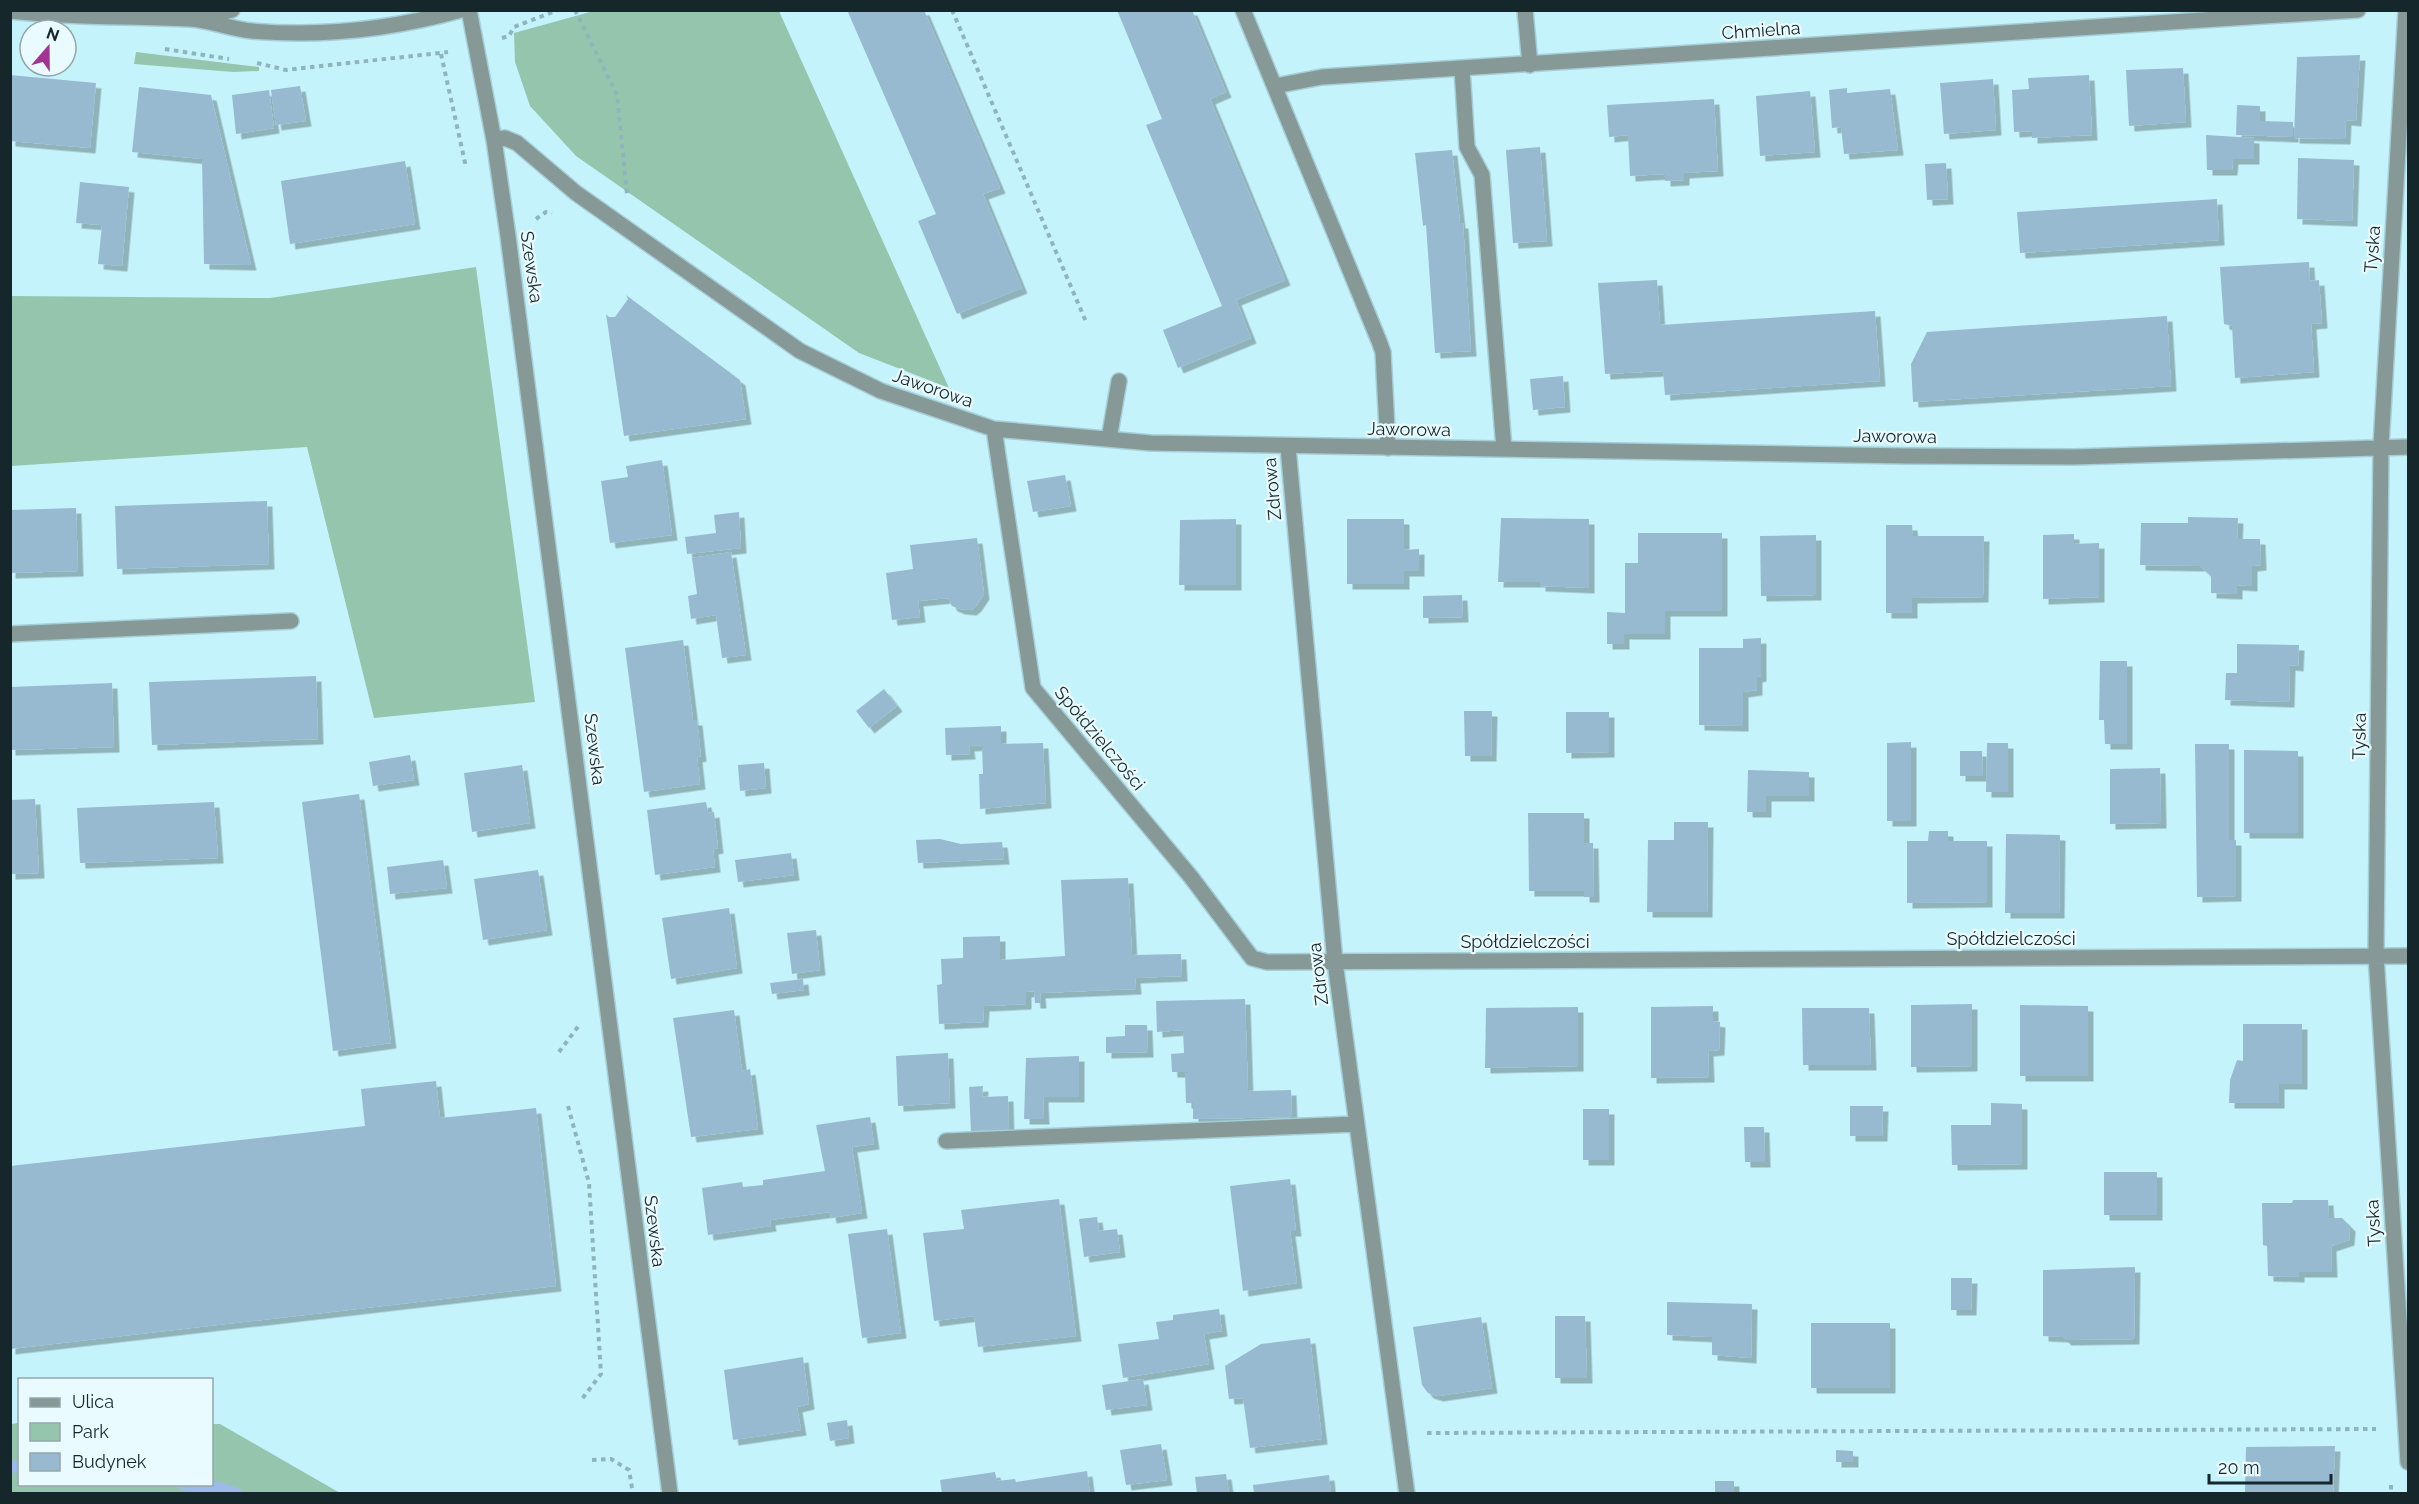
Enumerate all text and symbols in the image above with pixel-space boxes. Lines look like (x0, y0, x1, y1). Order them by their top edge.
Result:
street label: Chmielna (1721, 17, 1801, 43)
north arrow (18, 18, 78, 78)
text: N (44, 23, 62, 45)
street label: Tyska (2360, 225, 2384, 273)
street label: Szewska (517, 230, 547, 304)
street label: Jaworowa (890, 364, 976, 412)
street label: Jaworowa (1367, 418, 1451, 440)
street label: Jaworowa (1853, 425, 1937, 447)
street label: Zdrowa (1259, 457, 1285, 521)
street label: Spółdzielczości (1050, 682, 1150, 794)
street label: Szewska (580, 712, 610, 786)
street label: Tyska (2348, 712, 2370, 760)
street label: Spółdzielczości (1946, 928, 2076, 949)
street label: Spółdzielczości (1460, 931, 1590, 952)
street label: Zdrowa (1304, 942, 1332, 1006)
street label: Szewska (640, 1194, 670, 1268)
street label: Tyska (2361, 1199, 2385, 1247)
legend (18, 1378, 213, 1486)
text: Ulica (72, 1391, 114, 1412)
text: Park (72, 1421, 109, 1442)
scale bar (2209, 1447, 2330, 1485)
text: Budynek (72, 1451, 147, 1472)
text: 20 m (2218, 1457, 2260, 1478)

